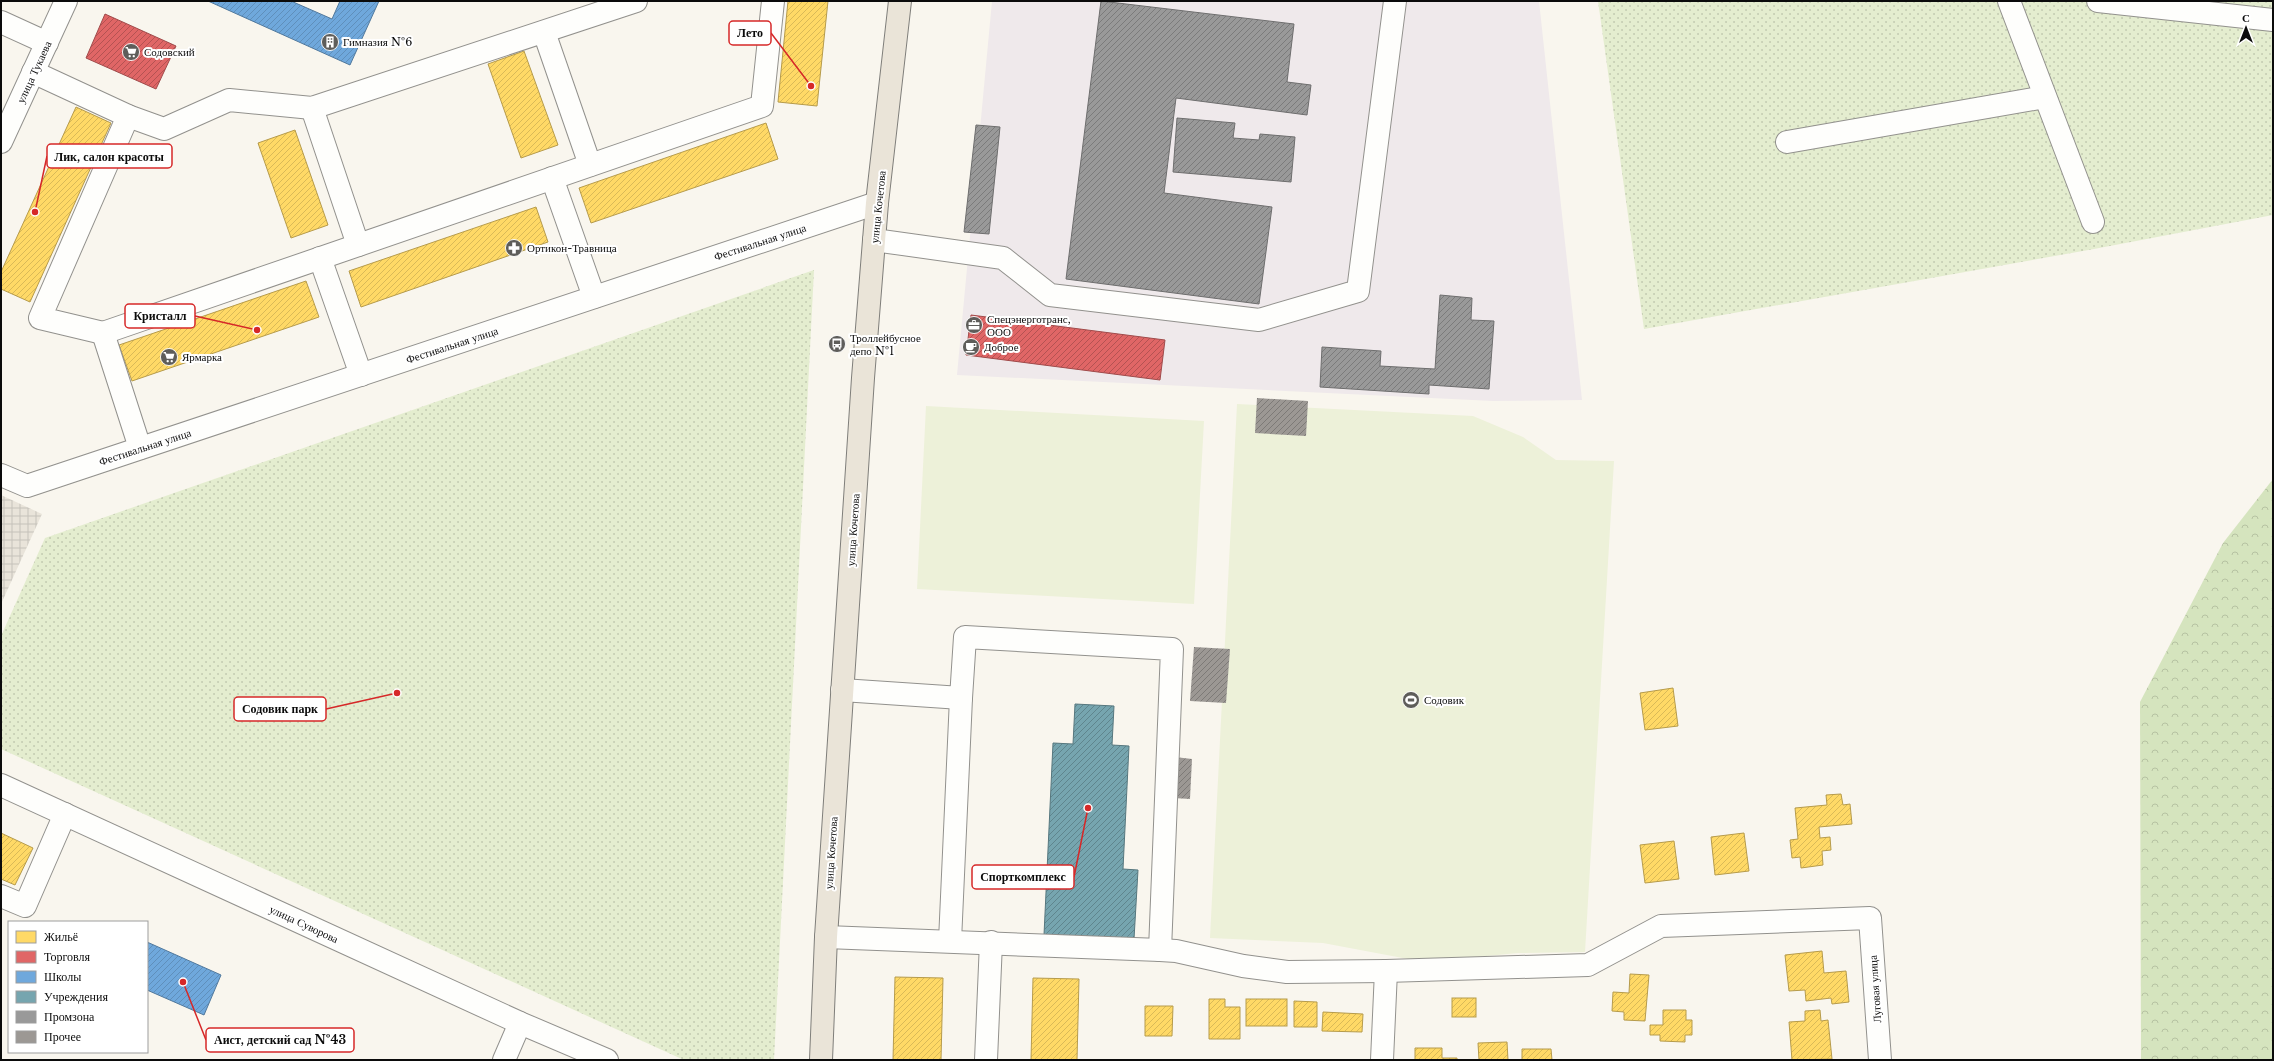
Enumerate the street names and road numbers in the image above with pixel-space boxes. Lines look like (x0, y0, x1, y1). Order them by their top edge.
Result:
street label: улица Тукаева (14, 39, 55, 105)
street label: улица Кочетова (867, 170, 889, 244)
street label: Фестивальная улица (712, 220, 808, 264)
street label: Фестивальная улица (404, 323, 500, 367)
street label: Фестивальная улица (97, 425, 193, 469)
street label: улица Кочетова (843, 493, 863, 567)
street label: улица Кочетова (821, 816, 841, 890)
street label: улица Суворова (267, 902, 341, 946)
street label: Луговая улица (1866, 955, 1884, 1023)

